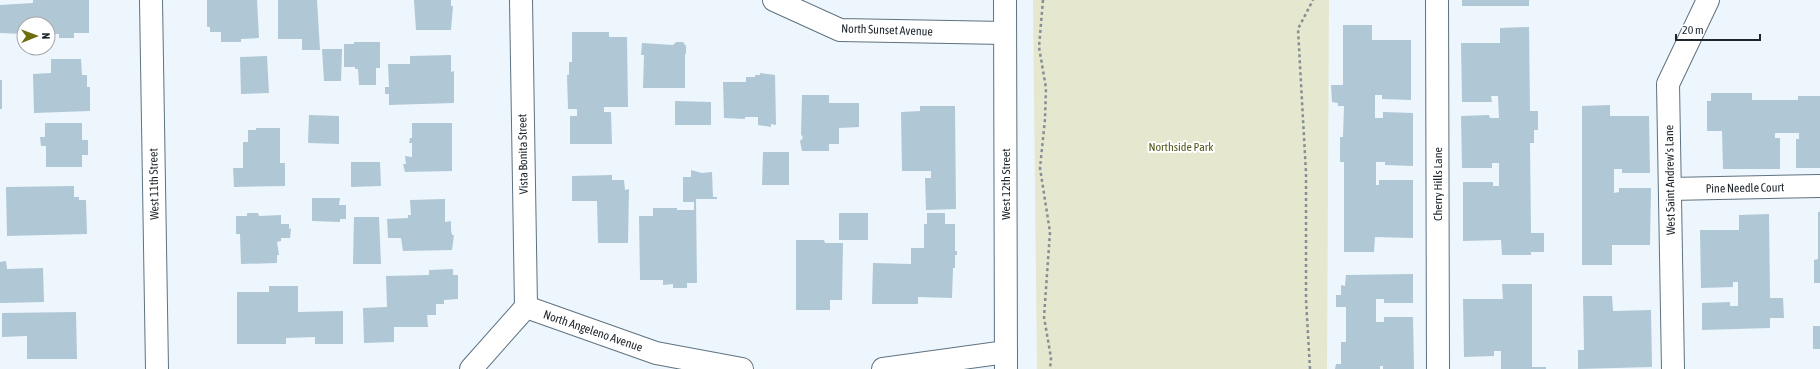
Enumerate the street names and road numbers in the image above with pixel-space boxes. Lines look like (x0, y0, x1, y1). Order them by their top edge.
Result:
street label: North Sunset Avenue (841, 21, 933, 39)
street label: Vista Bonita Street (515, 113, 531, 194)
street label: West Saint Andrew's Lane (1662, 125, 1678, 235)
street label: Cherry Hills Lane (1431, 147, 1445, 221)
street label: West 11th Street (146, 148, 162, 220)
street label: West 12th Street (999, 148, 1013, 220)
street label: Pine Needle Court (1706, 180, 1785, 196)
street label: North Angeleno Avenue (542, 307, 644, 355)

